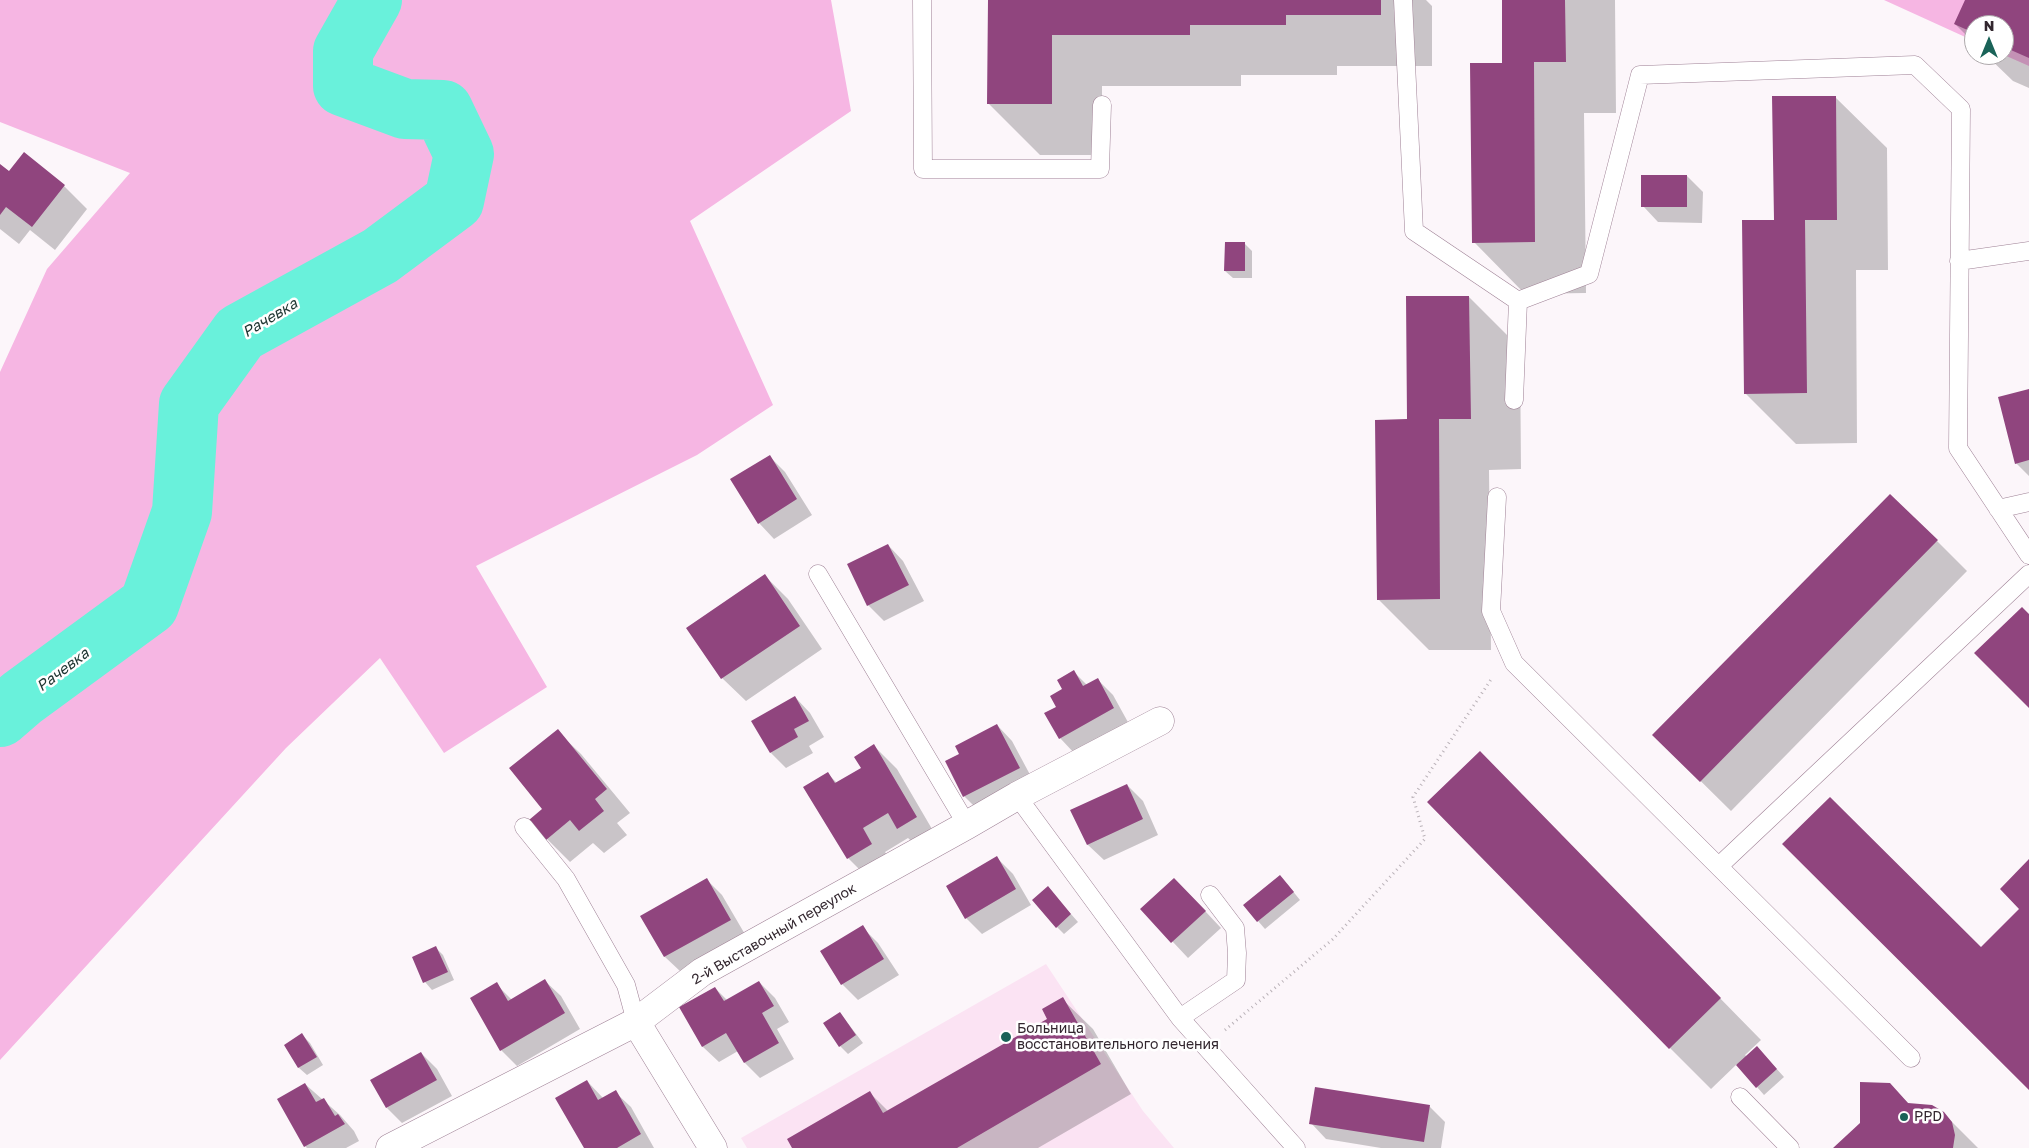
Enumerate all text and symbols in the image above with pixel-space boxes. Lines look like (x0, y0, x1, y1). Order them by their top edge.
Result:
north arrow (1964, 15, 2014, 65)
text: N (1984, 17, 1994, 34)
water label: Рачевка (239, 295, 301, 341)
water label: Рачевка (33, 645, 93, 695)
street label: 2-й Выставочный переулок (689, 880, 859, 988)
place label: Больница восстановительного лечения (1017, 1021, 1219, 1054)
marker: Больница восстановительного лечения (999, 1030, 1013, 1044)
place label: PPD (1914, 1109, 1942, 1125)
marker: PPD (1898, 1111, 1910, 1123)

